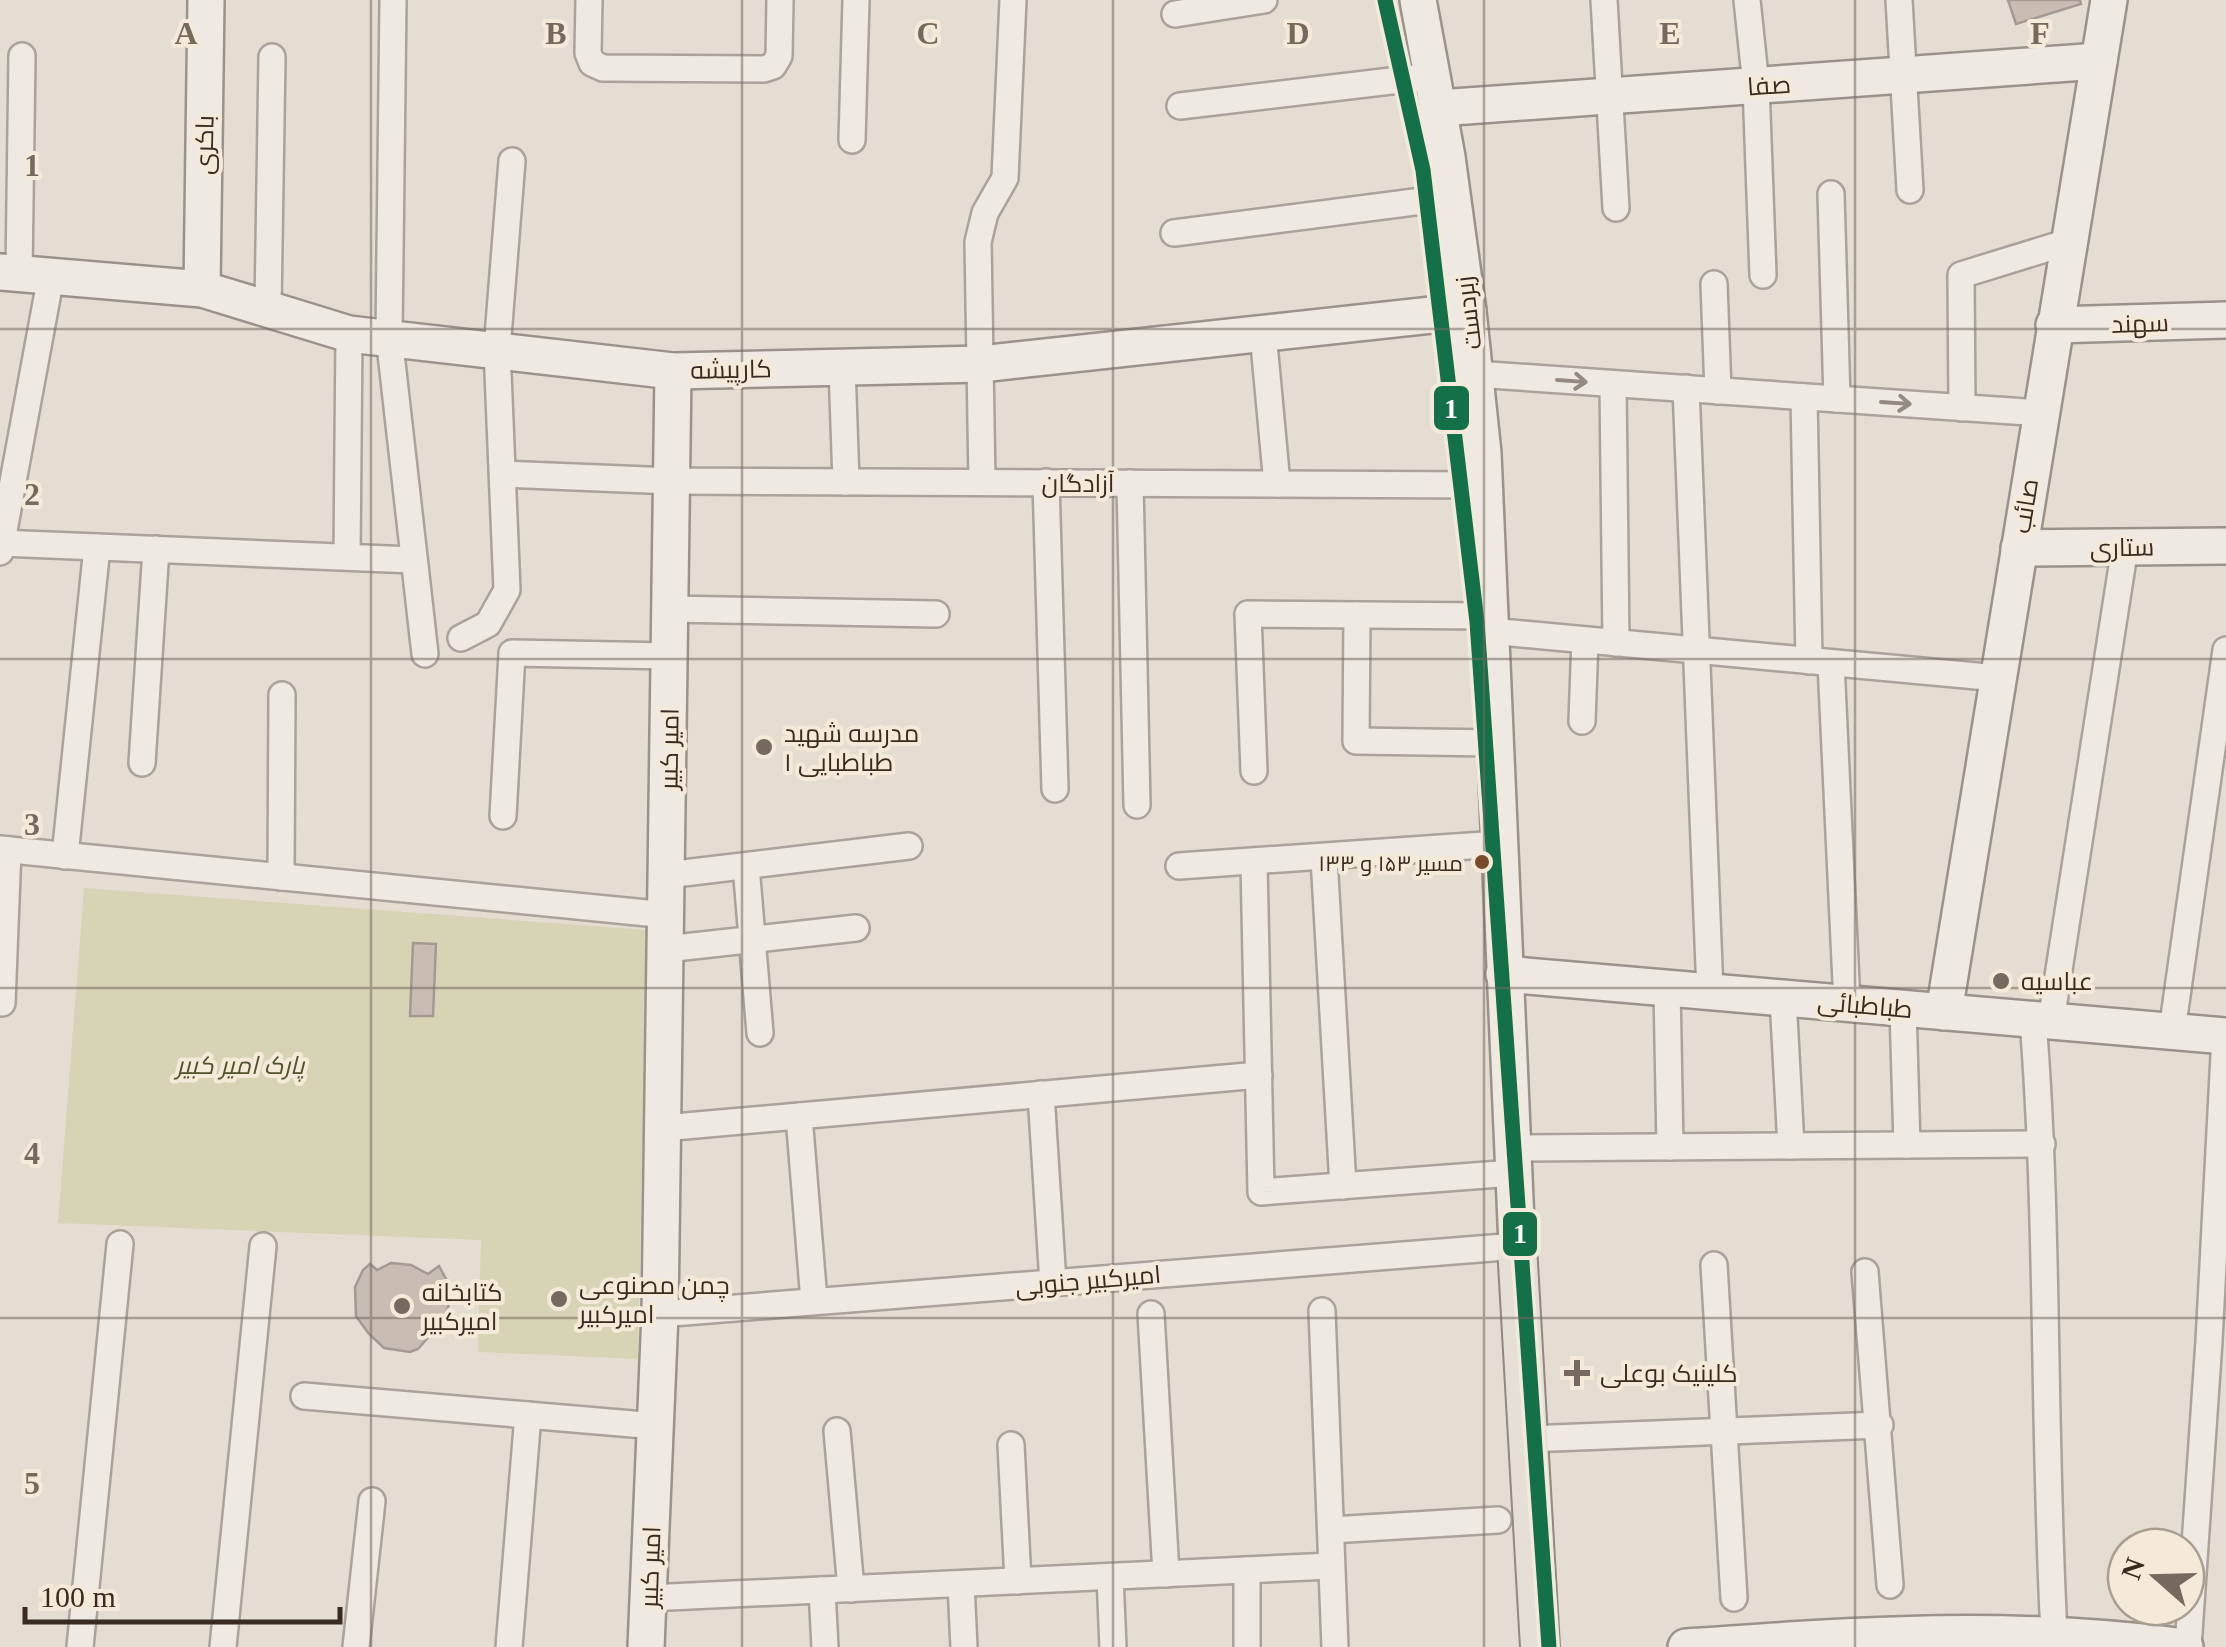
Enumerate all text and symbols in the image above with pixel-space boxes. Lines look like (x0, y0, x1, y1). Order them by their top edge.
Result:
text: A (174, 15, 198, 51)
text: B (545, 15, 567, 51)
text: C (916, 15, 940, 51)
text: D (1286, 15, 1310, 51)
text: E (1659, 15, 1681, 51)
text: F (2030, 15, 2050, 51)
street label: صفا (1746, 71, 1792, 100)
street label: باکری (190, 115, 220, 175)
text: 1 (24, 147, 40, 183)
street label: زبردست (1451, 274, 1487, 351)
street label: سهند (2111, 309, 2169, 339)
street label: کارپیشه (690, 355, 772, 387)
one-way arrow (1555, 371, 1587, 390)
line badge: 1 (1432, 384, 1471, 432)
text: 1 (1444, 393, 1458, 424)
one-way arrow (1880, 394, 1912, 413)
street label: آزادگان (1041, 470, 1115, 498)
text: 2 (24, 476, 40, 512)
street label: صائب (2008, 477, 2043, 535)
street label: ستاری (2090, 533, 2154, 563)
street label: امیر کبیر (655, 708, 685, 792)
place label: مدرسه شهید طباطبایی ۱ (784, 720, 919, 777)
marker: مدرسه شهید طباطبایی ۱ (753, 736, 775, 758)
text: 3 (24, 806, 40, 842)
place label: مسیر ۱۵۳ و ۱۳۳ (1318, 851, 1463, 876)
marker: مسیر ۱۵۳ و ۱۳۳ (1472, 852, 1492, 872)
place label: عباسیه (2021, 968, 2093, 995)
marker: عباسیه (1990, 970, 2012, 992)
street label: طباطبائی (1816, 988, 1914, 1024)
park label: پارک امیر کبیر (173, 1052, 305, 1082)
text: 4 (24, 1135, 40, 1171)
line badge: 1 (1501, 1210, 1539, 1258)
text: 1 (1513, 1218, 1527, 1249)
street label: امیرکبیر جنوبی (1014, 1261, 1162, 1301)
place label: چمن مصنوعی امیرکبیر (577, 1272, 730, 1329)
place label: کتابخانه امیرکبیر (420, 1279, 503, 1336)
marker: چمن مصنوعی امیرکبیر (548, 1288, 570, 1310)
marker: کتابخانه امیرکبیر (391, 1295, 413, 1317)
marker: کلینیک بوعلی (1564, 1360, 1590, 1386)
place label: کلینیک بوعلی (1600, 1360, 1738, 1388)
text: 5 (24, 1465, 40, 1501)
street label: امیر کبیر (636, 1526, 666, 1610)
north arrow (2106, 1527, 2206, 1627)
text: N (2115, 1554, 2151, 1583)
scale bar (25, 1562, 340, 1624)
text: 100 m (40, 1580, 116, 1613)

